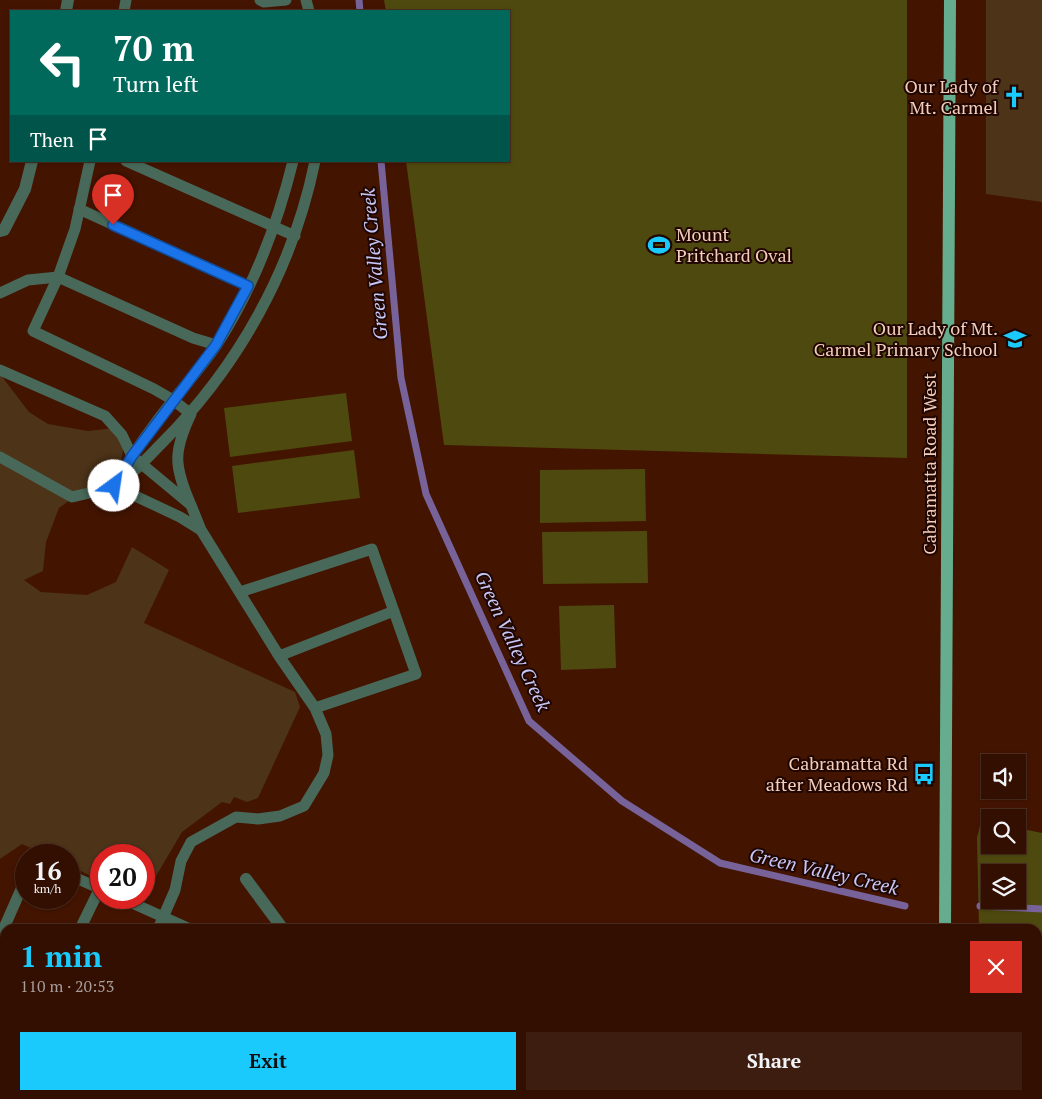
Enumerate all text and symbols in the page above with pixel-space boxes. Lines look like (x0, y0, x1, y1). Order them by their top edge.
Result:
text: 70 m (113, 25, 194, 71)
icon: left (30, 30, 95, 95)
text: Turn left (113, 69, 199, 98)
place label: Our Lady of Mt. Carmel (905, 74, 1000, 119)
church icon: Our Lady of Mt. Carmel (1001, 84, 1027, 110)
icon: arrive (84, 125, 112, 153)
text: Then (30, 127, 74, 152)
pin (92, 174, 134, 225)
icon: arrive (99, 181, 127, 209)
water label: Green Valley Creek (354, 186, 393, 341)
place label: Mount Pritchard Oval (676, 222, 792, 267)
sports icon: Mount Pritchard Oval (646, 232, 672, 258)
place label: Our Lady of Mt. Carmel Primary School (814, 316, 998, 361)
school or university icon: Our Lady of Mt. Carmel Primary School (1002, 326, 1028, 352)
street label: Cabramatta Road West (917, 373, 941, 555)
position arrow (87, 459, 139, 511)
water label: Green Valley Creek (470, 567, 557, 716)
place label: Cabramatta Rd after Meadows Rd (766, 751, 908, 796)
map controls (981, 754, 1026, 909)
button: sound (981, 754, 1026, 799)
bus stop icon: Cabramatta Rd after Meadows Rd (911, 761, 937, 787)
button: search (981, 809, 1026, 854)
water label: Green Valley Creek (747, 841, 902, 900)
speed limit sign: 20 (90, 844, 155, 909)
text: 16 (33, 854, 62, 887)
button: layers (981, 864, 1026, 909)
text: km/h (34, 881, 61, 896)
text: 1 min (20, 936, 102, 976)
button: close (970, 941, 1022, 993)
text: 110 m · 20:53 (20, 975, 114, 997)
button: Exit (20, 1032, 516, 1090)
button: Share (526, 1032, 1022, 1090)

